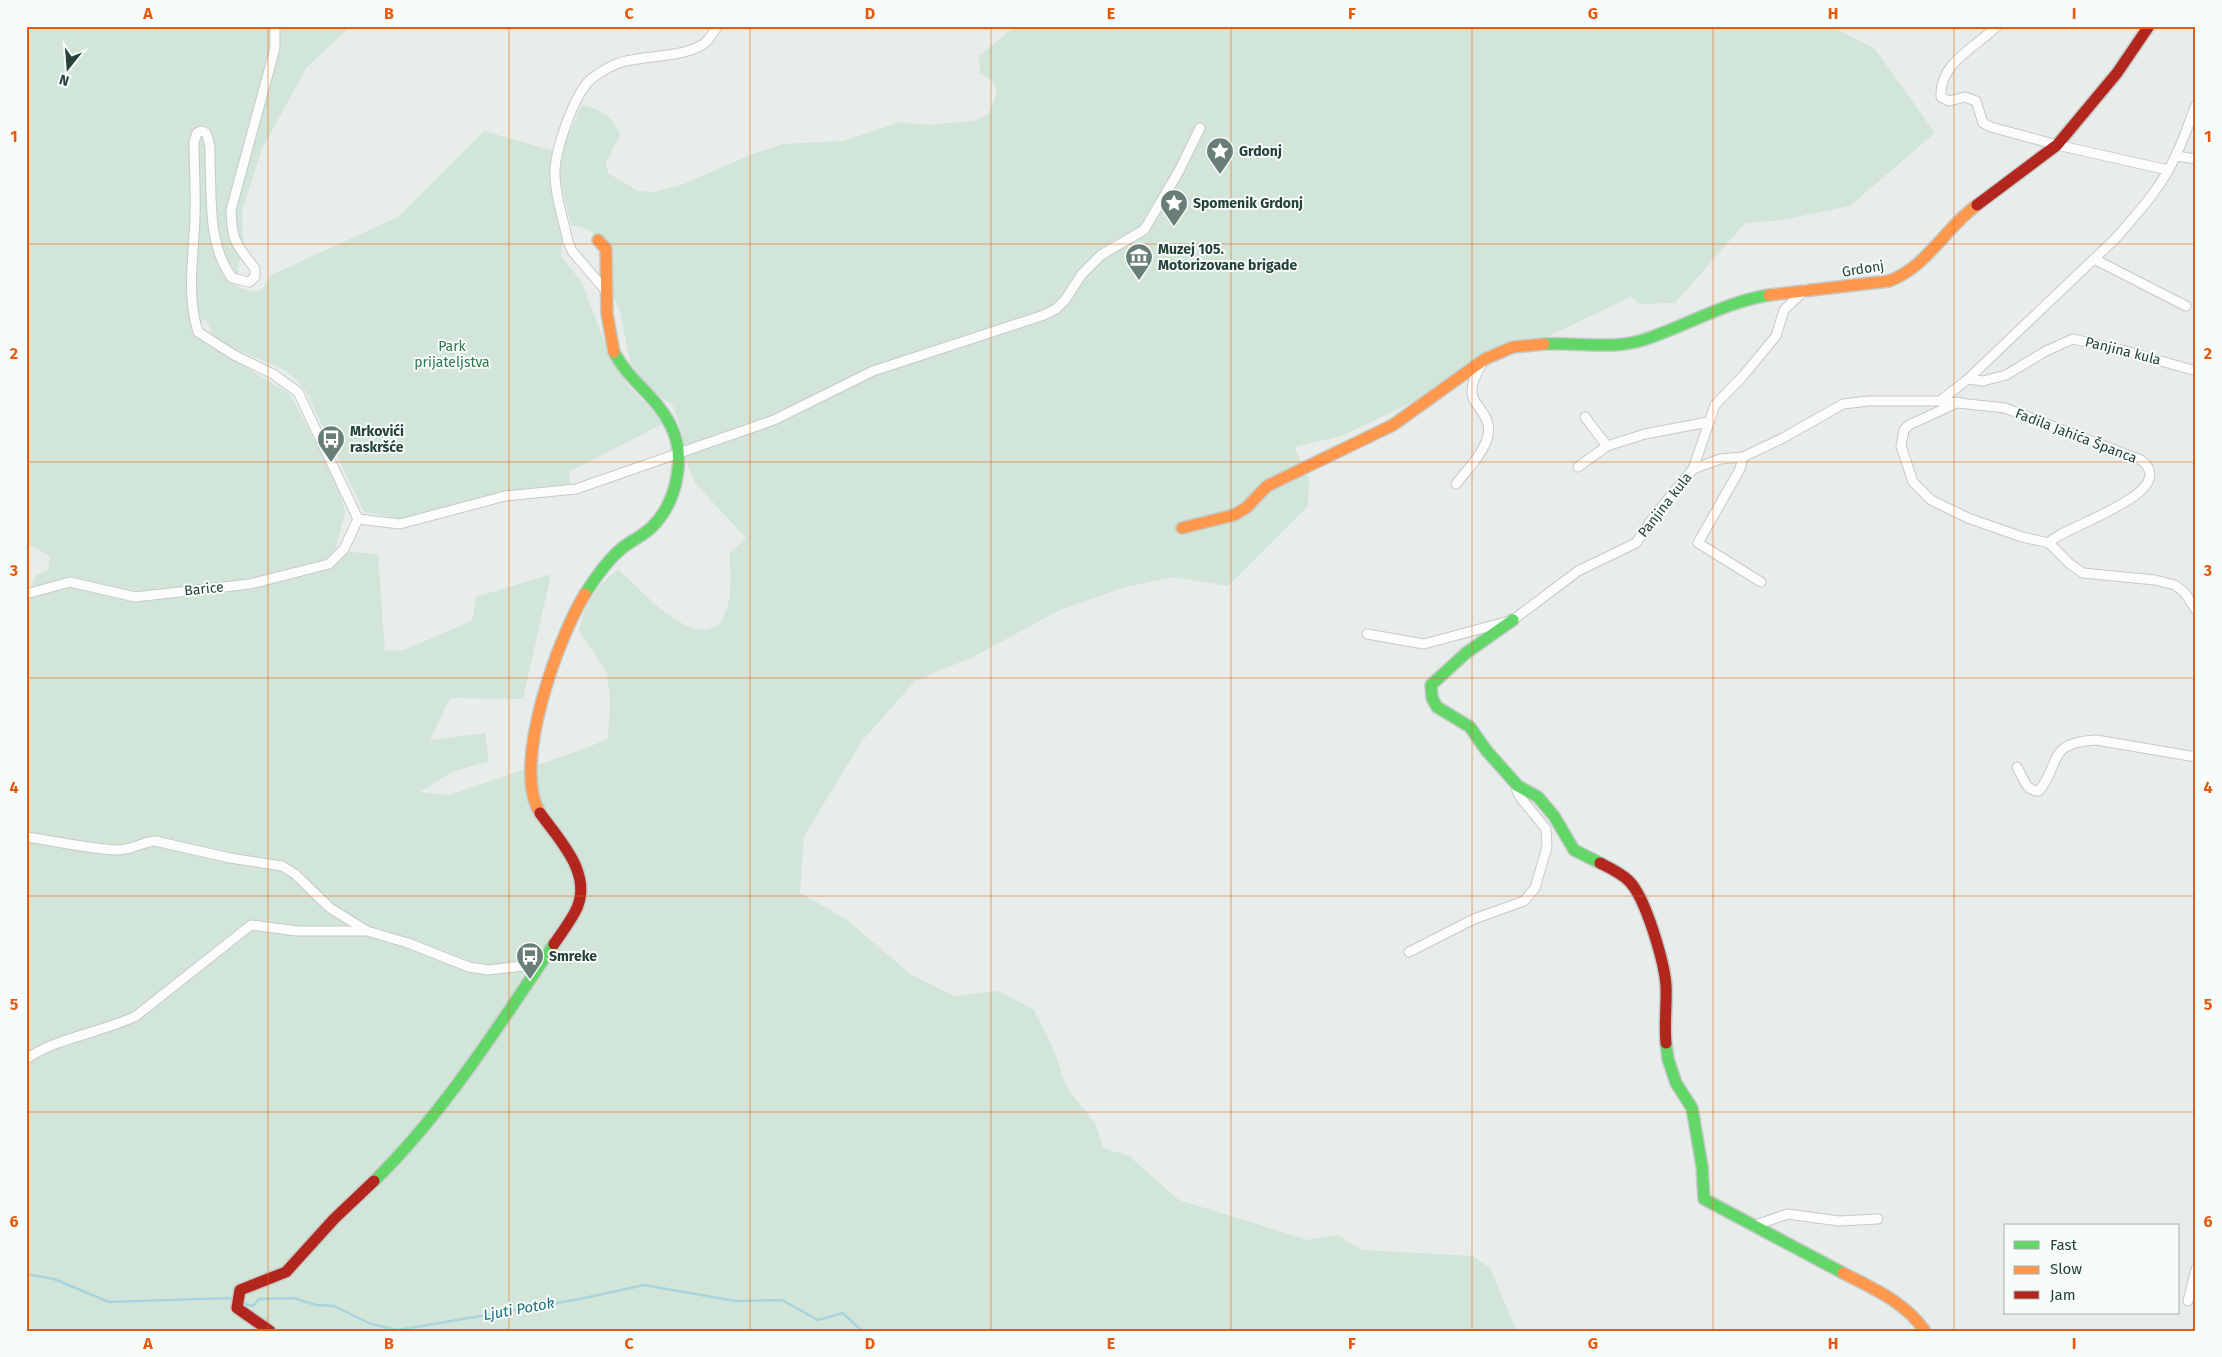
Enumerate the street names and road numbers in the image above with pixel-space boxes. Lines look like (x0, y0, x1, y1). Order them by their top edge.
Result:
street label: Grdonj (1841, 257, 1885, 281)
street label: Panjina kula (2083, 333, 2163, 369)
street label: Fadila Jahića Španca (2013, 404, 2140, 467)
street label: Panjina kula (1634, 469, 1696, 541)
street label: Barice (183, 578, 225, 600)

